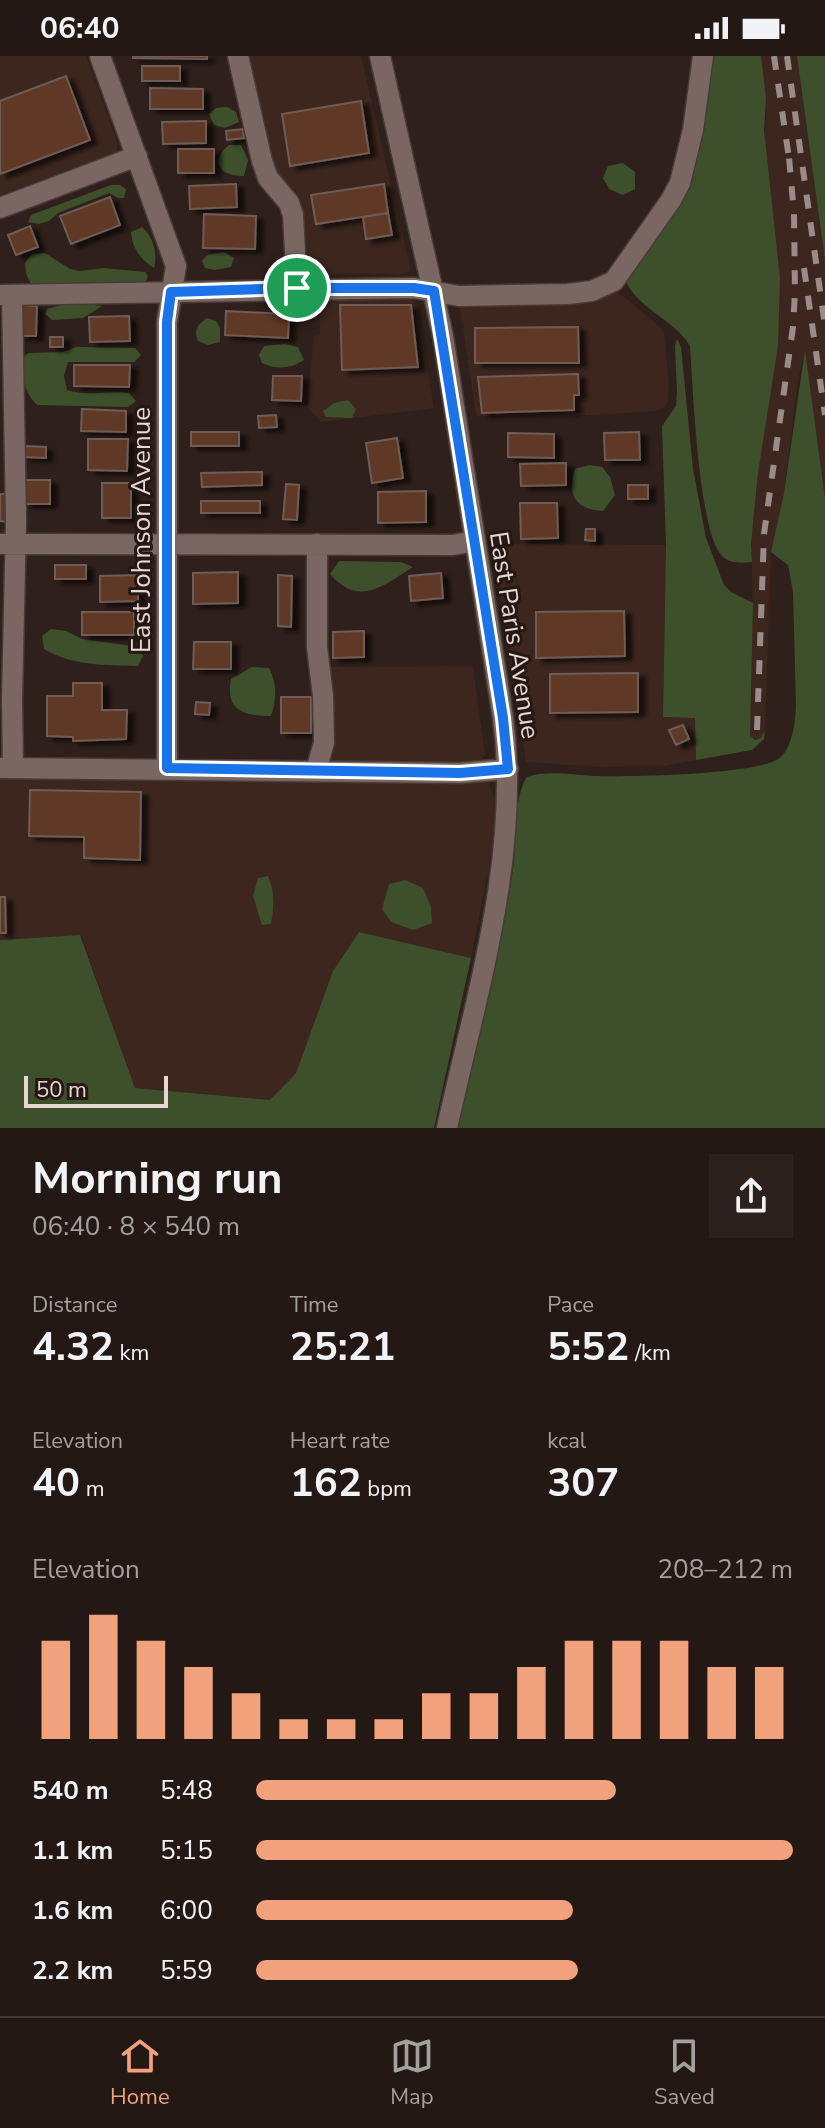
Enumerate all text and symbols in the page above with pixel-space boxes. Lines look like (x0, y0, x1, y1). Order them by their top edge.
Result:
text: 06:40 (40, 8, 119, 49)
pin (263, 254, 331, 322)
icon: arrive (275, 266, 319, 310)
street label: East Johnson Avenue (124, 407, 159, 653)
street label: East Paris Avenue (481, 529, 548, 741)
scale bar (24, 1072, 168, 1108)
text: 50 m (36, 1075, 87, 1105)
text: Morning run (32, 1149, 282, 1209)
button: share (709, 1154, 793, 1238)
text: 06:40 · 8 × 540 m (32, 1209, 240, 1244)
text: Distance (32, 1290, 117, 1320)
text: Time (290, 1290, 339, 1320)
text: Pace (547, 1290, 594, 1320)
text: 4.32 (32, 1320, 114, 1374)
text: 25:21 (290, 1320, 396, 1374)
text: 5:52 (547, 1320, 629, 1374)
text: km (114, 1338, 149, 1368)
text: /km (629, 1338, 671, 1368)
text: Elevation (32, 1426, 123, 1456)
text: Heart rate (290, 1426, 390, 1456)
text: kcal (547, 1426, 586, 1456)
text: 40 (32, 1456, 80, 1510)
text: 162 (290, 1456, 362, 1510)
text: 307 (547, 1456, 619, 1510)
text: m (80, 1474, 105, 1504)
text: bpm (362, 1474, 412, 1504)
text: Elevation (32, 1552, 140, 1587)
text: 208–212 m (657, 1552, 793, 1587)
text: 540 m (32, 1773, 109, 1808)
text: 5:48 (160, 1773, 213, 1808)
text: 1.1 km (32, 1833, 113, 1868)
text: 5:15 (160, 1833, 213, 1868)
text: 1.6 km (32, 1893, 113, 1928)
text: 6:00 (160, 1893, 213, 1928)
text: 2.2 km (32, 1953, 113, 1988)
text: 5:59 (160, 1953, 213, 1988)
tab: Home (110, 2034, 170, 2112)
tab: Map (390, 2034, 434, 2112)
tab: Saved (654, 2034, 715, 2112)

